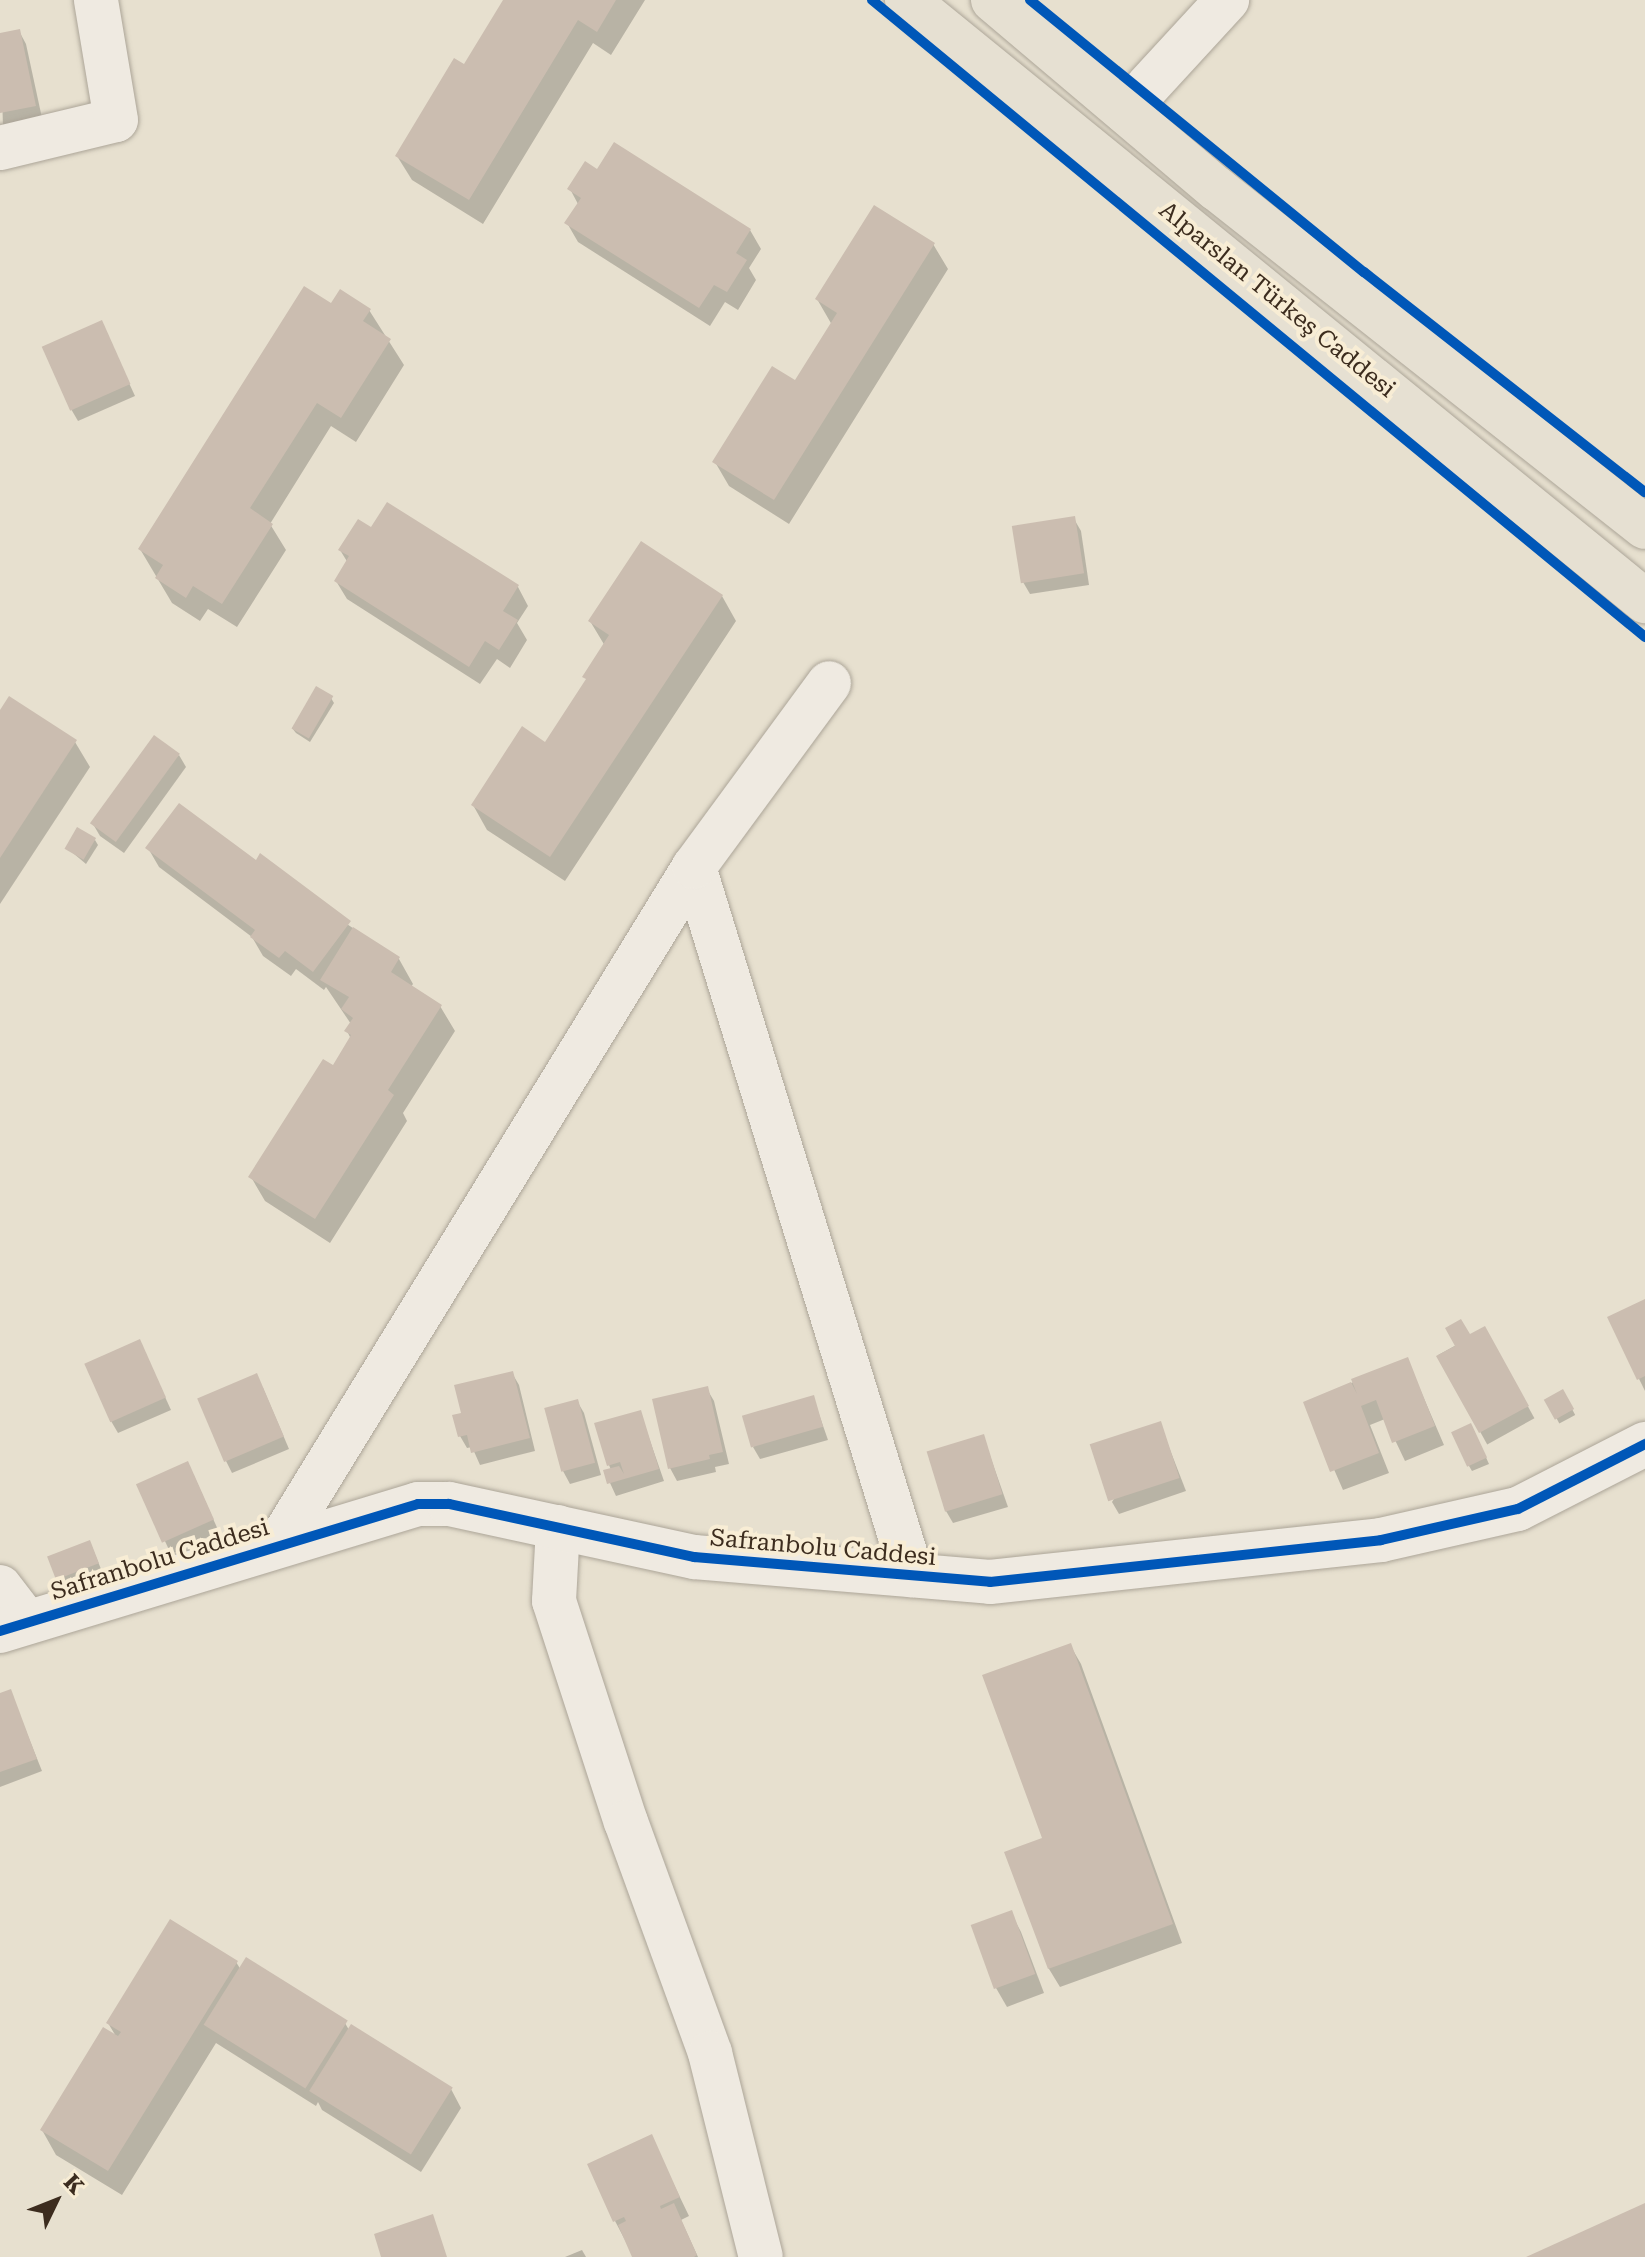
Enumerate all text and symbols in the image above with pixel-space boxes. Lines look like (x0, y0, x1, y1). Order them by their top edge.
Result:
street label: Alparslan Türkeş Caddesi (1153, 196, 1401, 404)
street label: Safranbolu Caddesi (47, 1513, 273, 1607)
street label: Safranbolu Caddesi (709, 1524, 937, 1572)
north arrow (16, 2161, 96, 2241)
text: K (59, 2169, 89, 2199)

